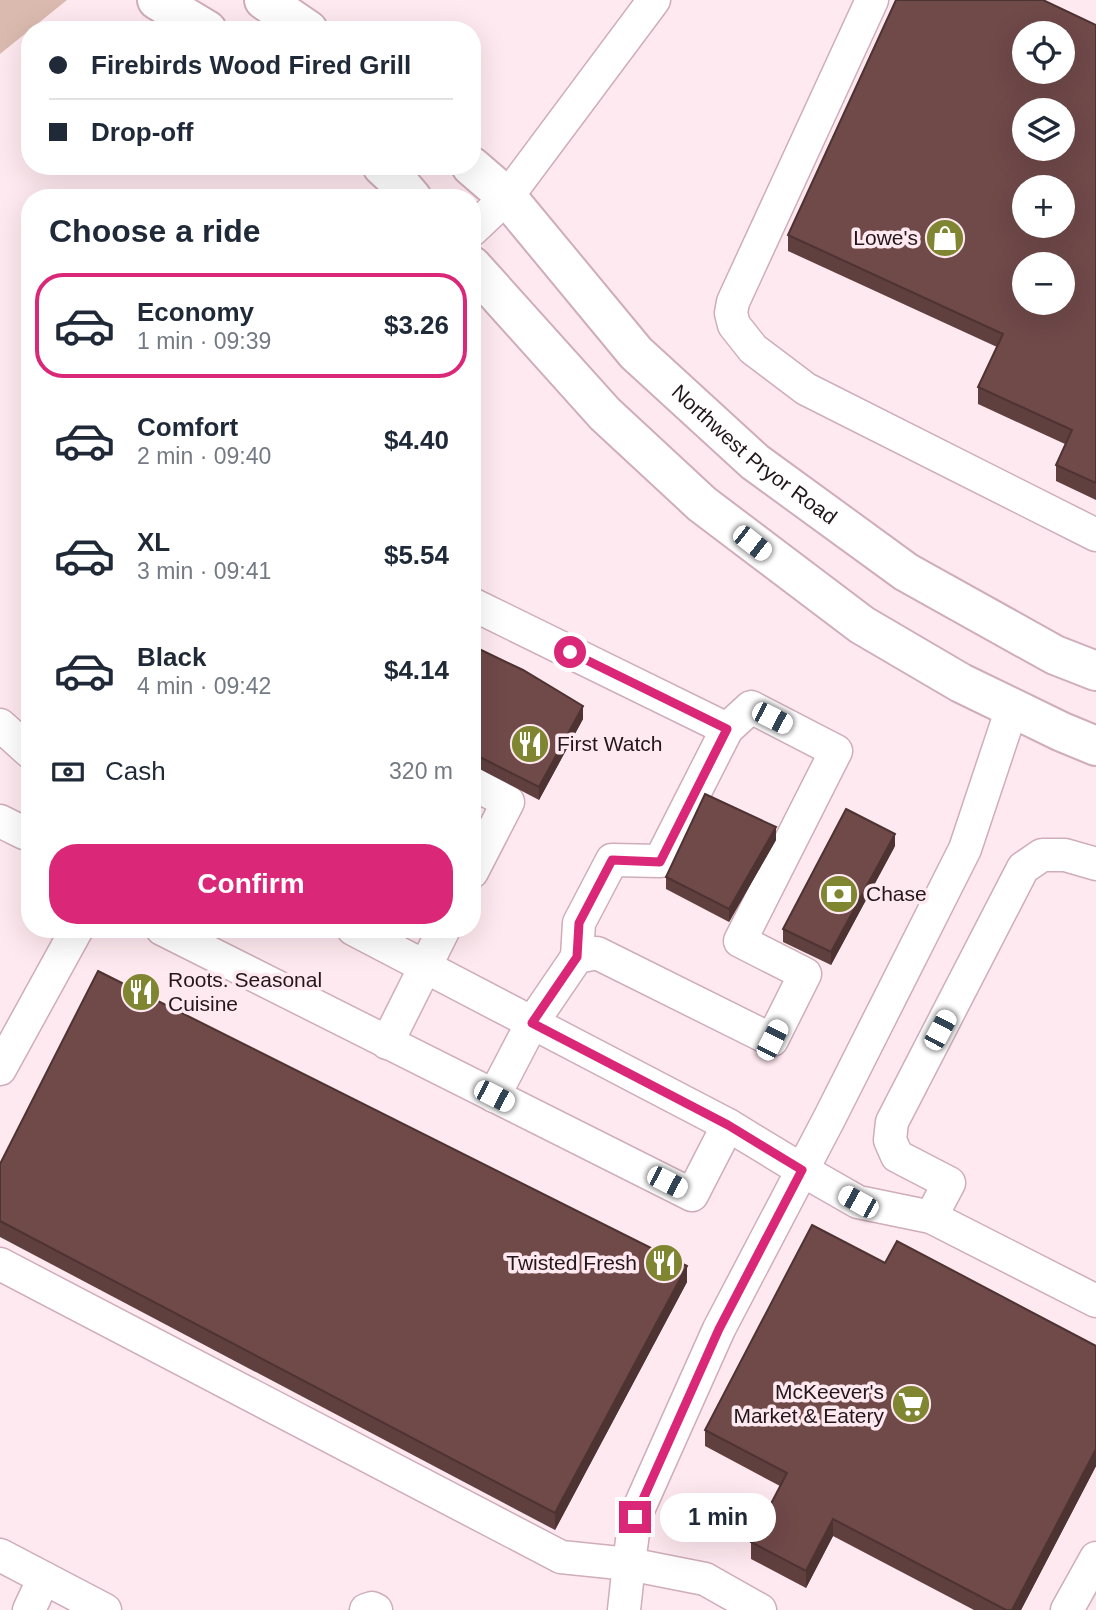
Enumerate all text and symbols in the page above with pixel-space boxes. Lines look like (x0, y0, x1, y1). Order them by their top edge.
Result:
map controls (1012, 21, 1075, 315)
button: locate (1012, 21, 1075, 84)
text: Firebirds Wood Fired Grill (91, 50, 411, 80)
button: layers (1012, 98, 1075, 161)
text: Drop-off (91, 117, 194, 147)
button: + (1012, 175, 1075, 238)
text: Choose a ride (49, 213, 261, 249)
shop icon: Lowe's (924, 217, 966, 259)
place label: Lowe's (853, 226, 918, 249)
button: − (1012, 252, 1075, 315)
icon: car (53, 294, 116, 357)
text: Economy (137, 297, 254, 327)
text: $3.26 (384, 310, 449, 340)
text: 1 min · 09:39 (137, 328, 271, 354)
street label: Northwest Pryor Road (667, 380, 841, 529)
icon: car (53, 409, 116, 472)
text: Comfort (137, 412, 238, 442)
text: $4.40 (384, 425, 449, 455)
text: 2 min · 09:40 (137, 443, 271, 469)
car (729, 522, 776, 564)
icon: car (53, 524, 116, 587)
text: XL (137, 527, 170, 557)
text: $5.54 (384, 540, 449, 570)
text: 3 min · 09:41 (137, 558, 271, 584)
route start (554, 636, 586, 668)
icon: car (53, 639, 116, 702)
text: Black (137, 642, 206, 672)
text: $4.14 (384, 655, 449, 685)
text: 4 min · 09:42 (137, 673, 271, 699)
car (749, 699, 796, 737)
restaurant icon: First Watch (509, 723, 551, 765)
place label: First Watch (557, 732, 662, 755)
icon: cash (49, 753, 87, 791)
text: Cash (105, 756, 166, 786)
text: 320 m (389, 758, 453, 784)
button: Confirm (49, 844, 453, 924)
bank icon: Chase (818, 873, 860, 915)
place label: Chase (866, 882, 927, 905)
place label: Roots. Seasonal Cuisine (168, 968, 322, 1015)
restaurant icon: Roots. Seasonal Cuisine (120, 971, 162, 1013)
car (921, 1007, 960, 1053)
car (754, 1017, 791, 1063)
car (471, 1077, 518, 1115)
car (644, 1163, 691, 1201)
car (835, 1183, 882, 1221)
restaurant icon: Twisted Fresh (643, 1242, 685, 1284)
place label: Twisted Fresh (506, 1251, 637, 1274)
place label: McKeever's Market & Eatery (733, 1380, 884, 1427)
supermarket icon: McKeever's Market & Eatery (890, 1383, 932, 1425)
callout: 1 min (660, 1492, 775, 1542)
route end (619, 1501, 651, 1533)
text: 1 min (688, 1504, 748, 1530)

